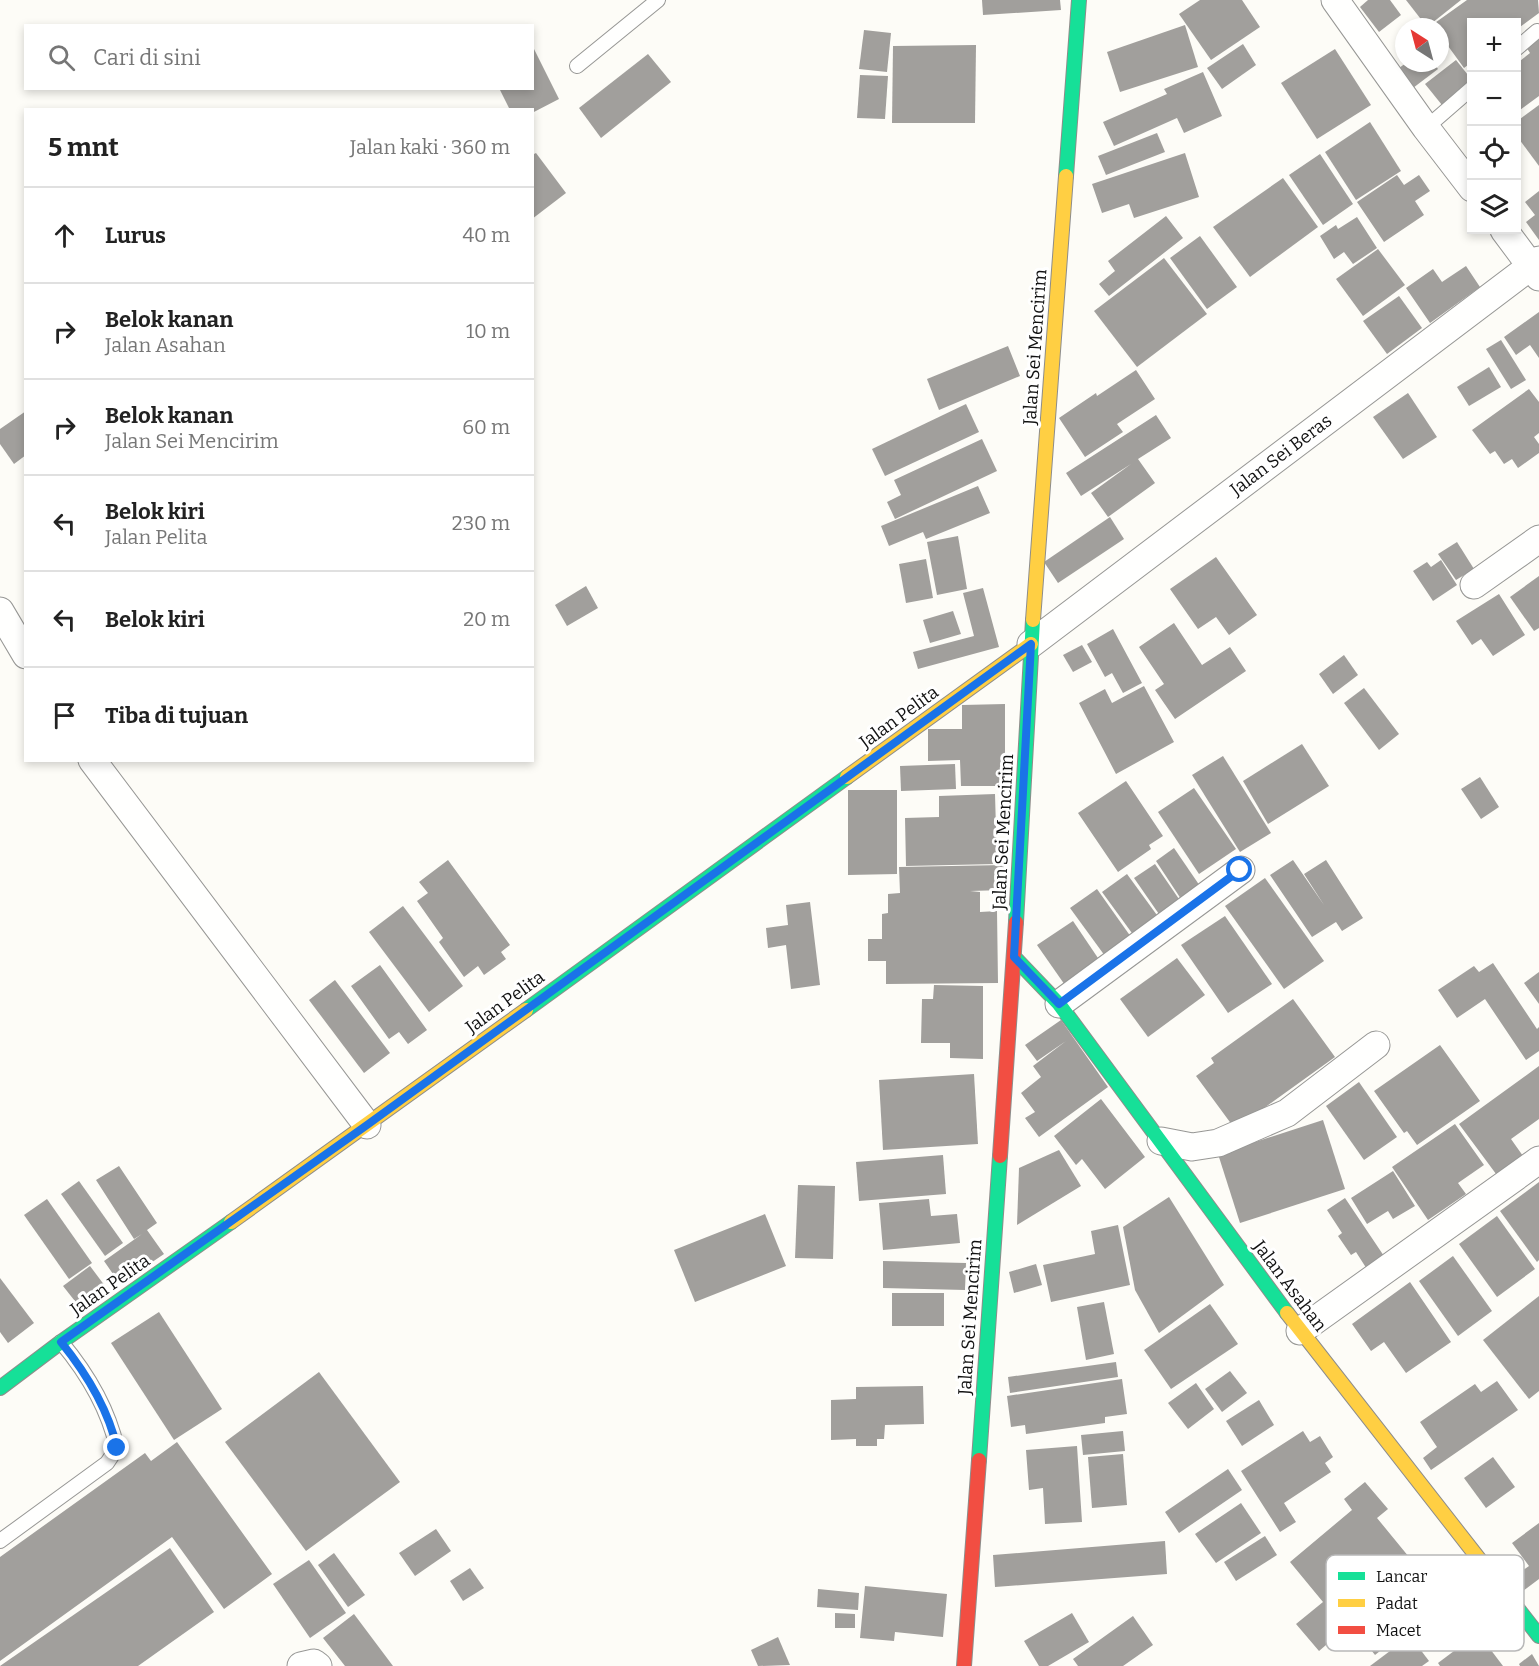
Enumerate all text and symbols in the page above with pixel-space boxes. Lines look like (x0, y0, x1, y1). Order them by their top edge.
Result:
north arrow (1395, 18, 1449, 72)
map controls (1467, 18, 1521, 234)
button: + (1467, 18, 1521, 72)
search box (24, 24, 534, 90)
icon: search (45, 41, 78, 74)
text: Cari di sini (93, 44, 201, 71)
button: − (1467, 72, 1521, 126)
button: locate (1467, 126, 1521, 180)
text: 5 mnt (48, 132, 119, 163)
text: Jalan kaki · 360 m (350, 135, 510, 159)
button: layers (1467, 180, 1521, 234)
icon: ahead (48, 219, 81, 252)
text: Lurus (105, 222, 166, 249)
text: 40 m (462, 223, 510, 247)
street label: Jalan Sei Mencirim (1019, 268, 1051, 427)
text: Belok kanan (105, 306, 233, 333)
icon: right (48, 315, 81, 348)
text: 10 m (466, 319, 510, 343)
text: Jalan Asahan (105, 333, 226, 357)
text: Belok kanan (105, 402, 233, 429)
street label: Jalan Sei Beras (1225, 410, 1336, 501)
icon: right (48, 411, 81, 444)
text: 60 m (462, 415, 510, 439)
text: Jalan Sei Mencirim (105, 429, 279, 453)
text: Belok kiri (105, 498, 205, 525)
icon: left (48, 507, 81, 540)
text: 230 m (452, 511, 510, 535)
text: Jalan Pelita (105, 525, 207, 549)
icon: left (48, 603, 81, 636)
text: Belok kiri (105, 606, 205, 633)
text: 20 m (463, 607, 510, 631)
street label: Jalan Pelita (854, 681, 943, 754)
icon: arrive (48, 699, 81, 732)
text: Tiba di tujuan (105, 702, 248, 729)
street label: Jalan Sei Mencirim (988, 753, 1018, 912)
route start (1226, 856, 1252, 882)
street label: Jalan Pelita (460, 966, 549, 1039)
street label: Jalan Asahan (1248, 1235, 1332, 1336)
street label: Jalan Sei Mencirim (954, 1238, 986, 1397)
street label: Jalan Pelita (65, 1249, 154, 1321)
route end (103, 1434, 129, 1460)
legend (1326, 1555, 1524, 1651)
text: Lancar (1376, 1567, 1427, 1586)
text: Padat (1376, 1594, 1418, 1613)
text: Macet (1376, 1621, 1421, 1640)

